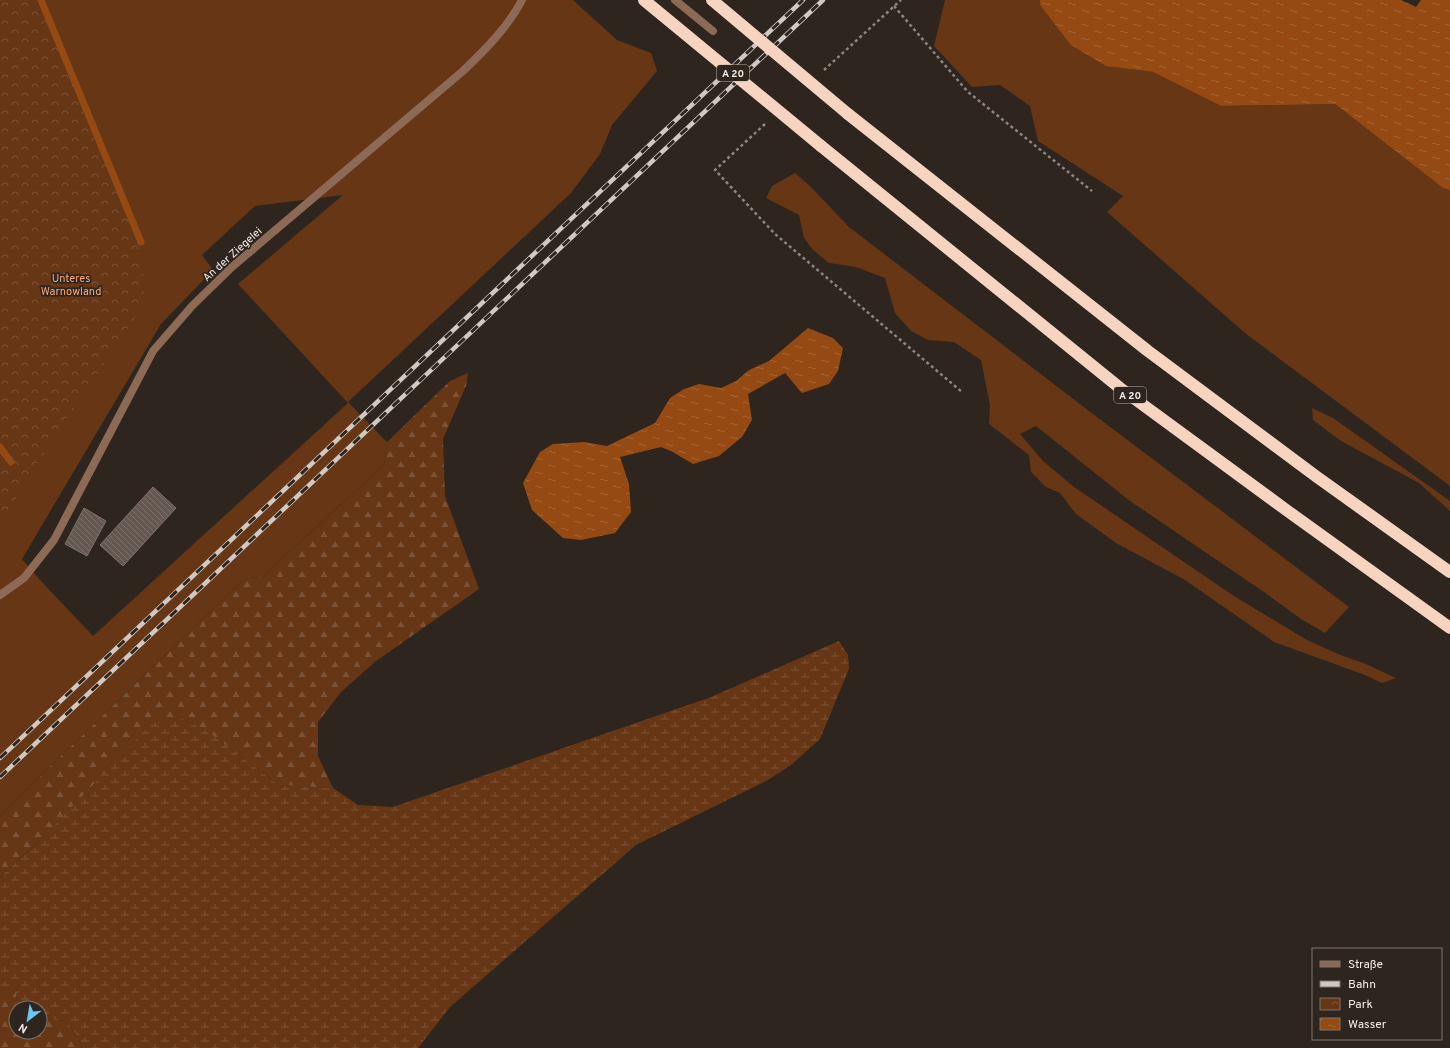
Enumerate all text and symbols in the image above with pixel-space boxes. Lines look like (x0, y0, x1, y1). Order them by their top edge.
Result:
road number: A 20 (717, 65, 749, 81)
street label: An der Ziegelei (200, 224, 265, 285)
park label: Unteres Warnowland (41, 272, 101, 299)
road number: A 20 (1114, 387, 1146, 403)
legend (1312, 948, 1442, 1040)
text: Straße (1348, 957, 1383, 973)
text: Bahn (1348, 977, 1376, 993)
text: Park (1348, 997, 1373, 1013)
north arrow (8, 1000, 48, 1040)
text: Wasser (1348, 1017, 1387, 1033)
text: N (16, 1020, 30, 1036)

